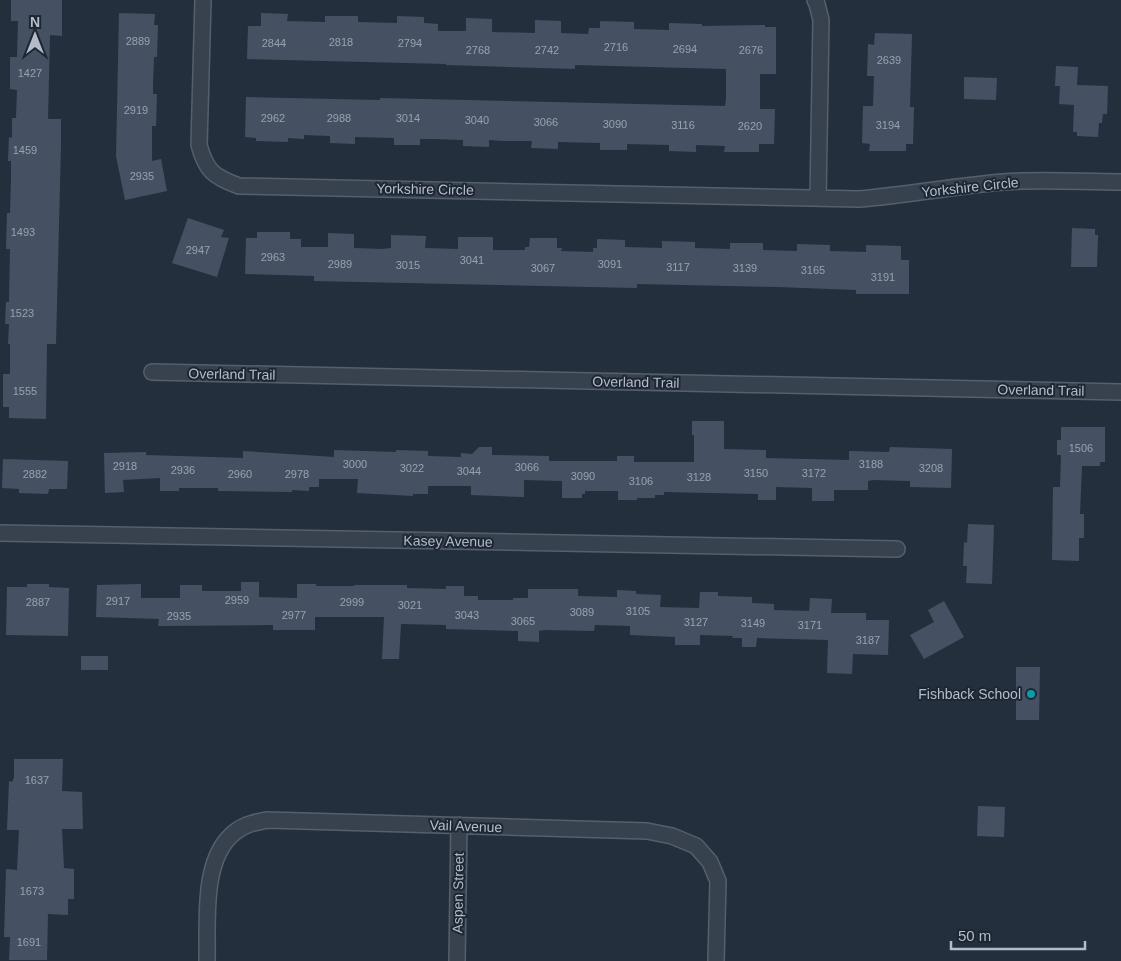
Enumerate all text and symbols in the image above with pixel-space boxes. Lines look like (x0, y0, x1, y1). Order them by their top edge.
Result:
north arrow (10, 10, 60, 60)
text: N (30, 14, 40, 30)
house number: 2889 (126, 35, 150, 47)
house number: 2818 (329, 36, 353, 48)
house number: 2844 (262, 37, 286, 49)
house number: 2794 (398, 37, 422, 49)
house number: 2716 (604, 41, 628, 53)
house number: 2694 (673, 43, 697, 55)
house number: 2768 (466, 44, 490, 56)
house number: 2742 (535, 44, 559, 56)
house number: 2676 (739, 44, 763, 56)
house number: 2639 (877, 54, 901, 66)
house number: 1427 (18, 67, 42, 79)
house number: 2919 (124, 104, 148, 116)
house number: 2962 (261, 112, 285, 124)
house number: 2988 (327, 112, 351, 124)
house number: 3014 (396, 112, 420, 124)
house number: 3040 (465, 114, 489, 126)
house number: 3066 (534, 116, 558, 128)
house number: 3090 (603, 118, 627, 130)
house number: 3116 (671, 119, 695, 131)
house number: 3194 (876, 119, 900, 131)
house number: 2620 (738, 120, 762, 132)
house number: 1459 (13, 144, 37, 156)
house number: 2935 (130, 170, 154, 182)
street label: Yorkshire Circle (921, 174, 1020, 200)
street label: Yorkshire Circle (376, 180, 474, 198)
house number: 1493 (11, 226, 35, 238)
house number: 2947 (186, 244, 210, 256)
house number: 2963 (261, 251, 285, 263)
house number: 3041 (460, 254, 484, 266)
house number: 2989 (328, 258, 352, 270)
house number: 3091 (598, 258, 622, 270)
house number: 3015 (396, 259, 420, 271)
house number: 3117 (666, 261, 690, 273)
house number: 3067 (531, 262, 555, 274)
house number: 3139 (733, 262, 757, 274)
house number: 3165 (801, 264, 825, 276)
house number: 3191 (871, 271, 895, 283)
house number: 1523 (10, 307, 34, 319)
street label: Overland Trail (188, 365, 276, 383)
street label: Overland Trail (592, 373, 680, 391)
street label: Overland Trail (997, 381, 1085, 399)
house number: 1555 (13, 385, 37, 397)
house number: 1506 (1069, 442, 1093, 454)
house number: 3000 (343, 458, 367, 470)
house number: 3188 (859, 458, 883, 470)
house number: 2918 (113, 460, 137, 472)
house number: 3066 (515, 461, 539, 473)
house number: 3022 (400, 462, 424, 474)
house number: 3208 (919, 462, 943, 474)
house number: 2936 (171, 464, 195, 476)
house number: 3044 (457, 465, 481, 477)
house number: 3150 (744, 467, 768, 479)
house number: 3172 (802, 467, 826, 479)
house number: 2882 (23, 468, 47, 480)
house number: 2960 (228, 468, 252, 480)
house number: 2978 (285, 468, 309, 480)
house number: 3090 (571, 470, 595, 482)
house number: 3128 (687, 471, 711, 483)
house number: 3106 (629, 475, 653, 487)
street label: Kasey Avenue (403, 532, 493, 550)
house number: 2959 (225, 594, 249, 606)
house number: 2917 (106, 595, 130, 607)
house number: 2887 (26, 596, 50, 608)
house number: 2999 (340, 596, 364, 608)
house number: 3021 (398, 599, 422, 611)
house number: 3105 (626, 605, 650, 617)
house number: 3089 (570, 606, 594, 618)
house number: 2977 (282, 609, 306, 621)
house number: 3043 (455, 609, 479, 621)
house number: 2935 (167, 610, 191, 622)
house number: 3065 (511, 615, 535, 627)
house number: 3127 (684, 616, 708, 628)
house number: 3149 (741, 617, 765, 629)
house number: 3171 (798, 619, 822, 631)
house number: 3187 (856, 634, 880, 646)
place label: Fishback School (918, 686, 1021, 702)
marker: Fishback School (1025, 688, 1037, 700)
house number: 1637 (25, 774, 49, 786)
street label: Vail Avenue (429, 817, 503, 835)
street label: Aspen Street (449, 852, 467, 934)
house number: 1673 (20, 885, 44, 897)
scale bar (951, 918, 1085, 950)
text: 50 m (958, 927, 991, 944)
house number: 1691 (17, 936, 41, 948)

